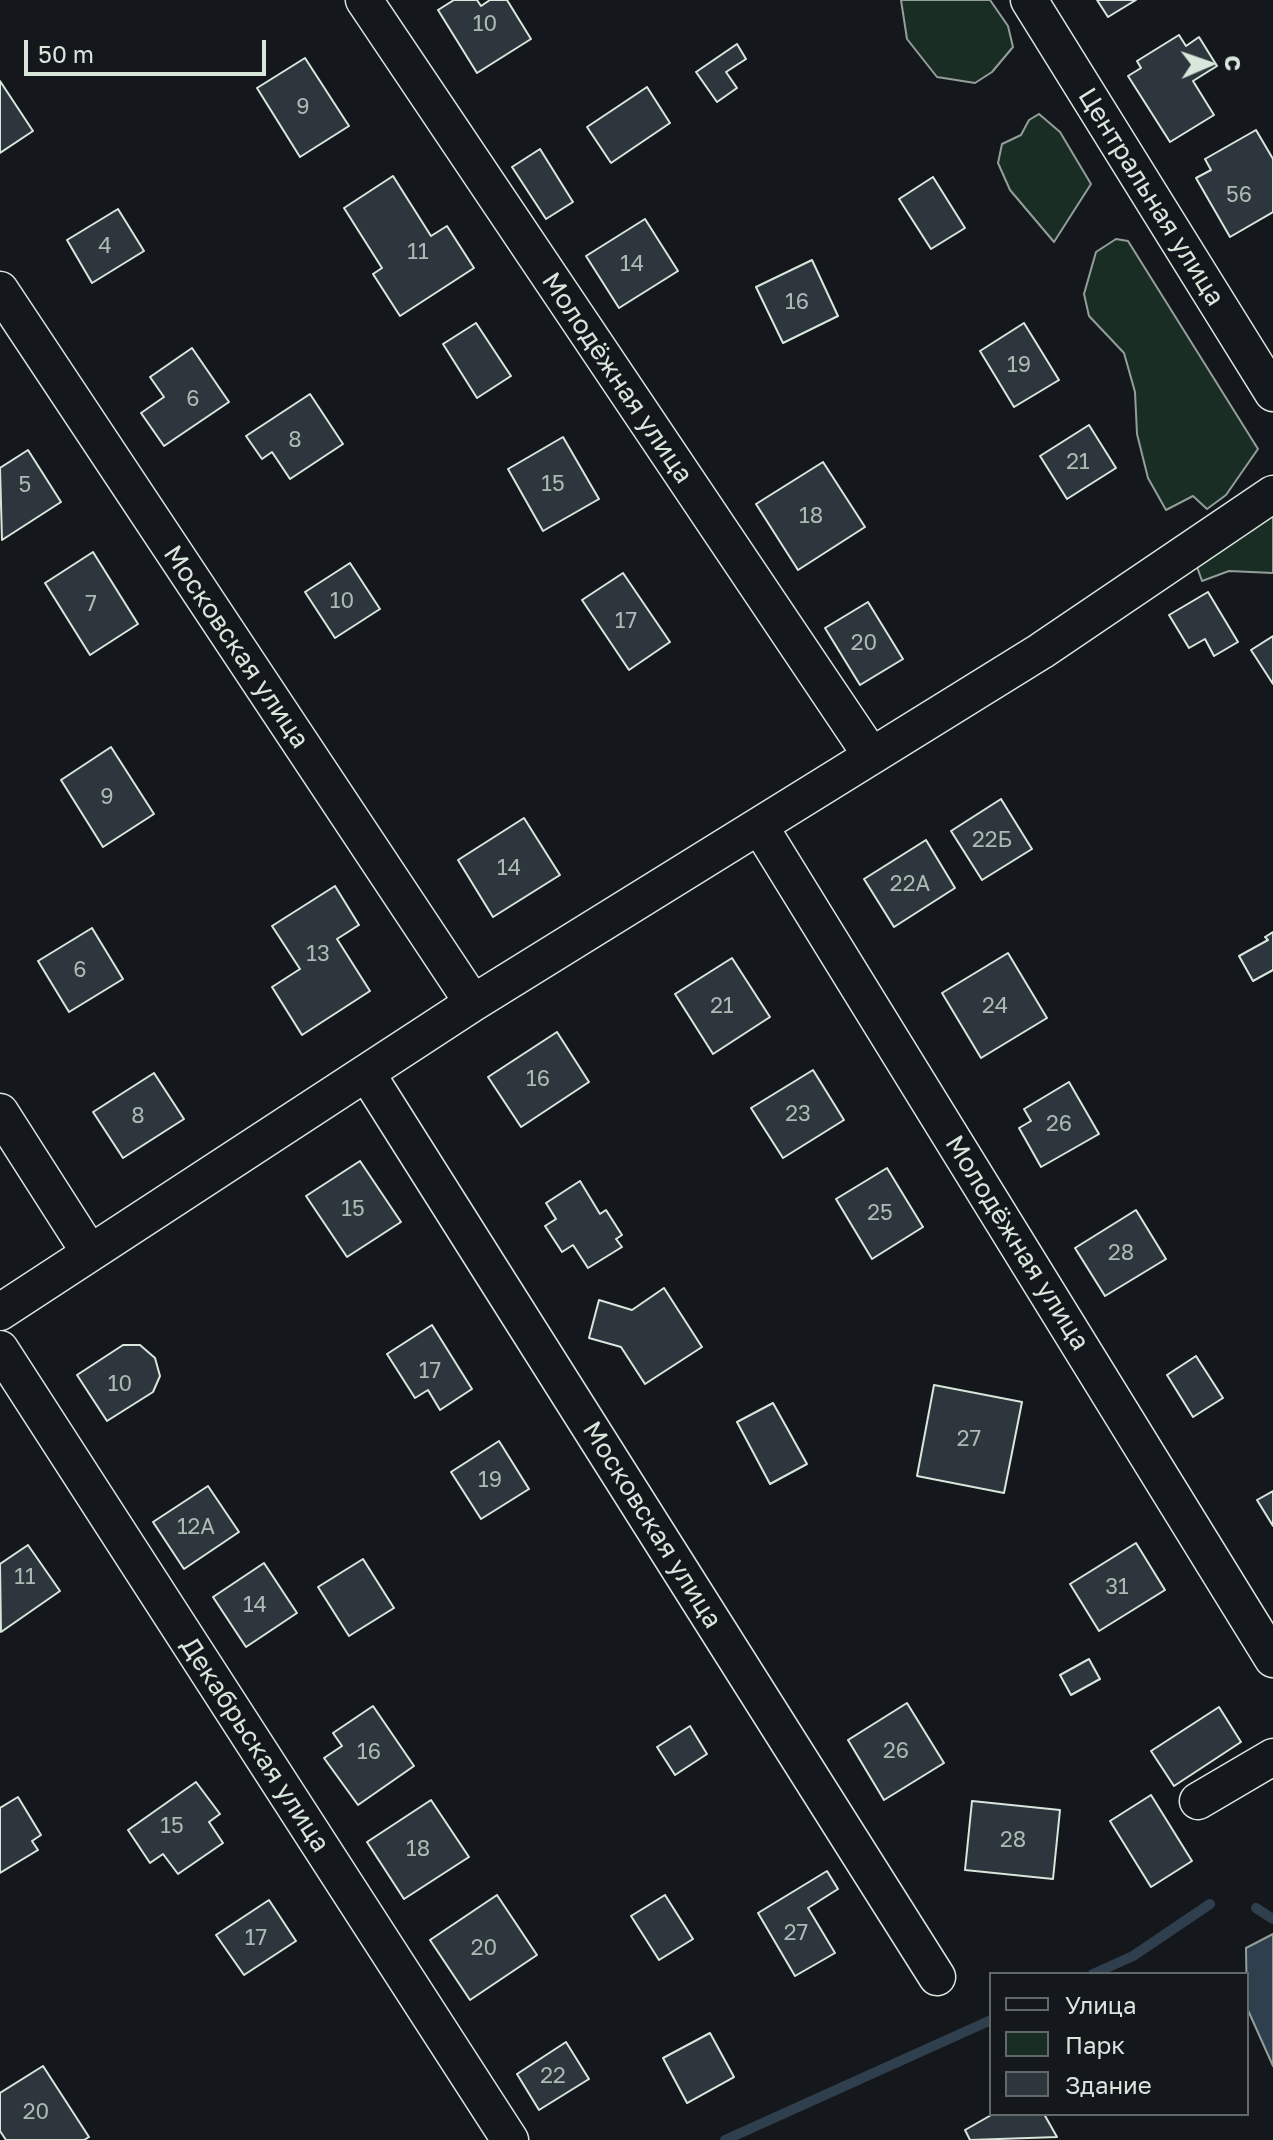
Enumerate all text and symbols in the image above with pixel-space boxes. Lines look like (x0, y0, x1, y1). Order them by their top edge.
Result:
house number: 10 (473, 11, 497, 37)
scale bar (28, 24, 270, 74)
north arrow (1169, 24, 1249, 104)
text: 50 m (38, 39, 94, 68)
text: С (1220, 55, 1247, 71)
street label: Центральная улица (1071, 82, 1231, 312)
house number: 9 (296, 94, 310, 120)
house number: 56 (1226, 182, 1252, 208)
house number: 4 (98, 233, 112, 259)
house number: 11 (407, 239, 429, 265)
house number: 14 (620, 251, 644, 277)
street label: Молодёжная улица (535, 267, 699, 489)
house number: 16 (785, 289, 809, 315)
house number: 19 (1007, 352, 1031, 378)
house number: 6 (186, 386, 200, 412)
house number: 8 (288, 427, 302, 453)
house number: 21 (1066, 449, 1090, 475)
house number: 15 (541, 471, 565, 497)
house number: 5 (19, 472, 31, 498)
house number: 18 (799, 503, 823, 529)
street label: Московская улица (157, 540, 315, 754)
house number: 10 (330, 588, 354, 614)
house number: 7 (85, 591, 97, 617)
house number: 17 (615, 608, 637, 634)
house number: 20 (851, 630, 877, 656)
house number: 9 (100, 784, 114, 810)
house number: 22Б (972, 827, 1012, 853)
house number: 14 (497, 855, 521, 881)
house number: 22А (890, 871, 930, 897)
house number: 13 (306, 941, 330, 967)
house number: 6 (73, 957, 87, 983)
house number: 21 (710, 993, 734, 1019)
house number: 24 (982, 993, 1008, 1019)
house number: 16 (526, 1066, 550, 1092)
house number: 23 (785, 1101, 811, 1127)
house number: 8 (131, 1103, 145, 1129)
house number: 26 (1046, 1111, 1072, 1137)
street label: Молодёжная улица (938, 1130, 1096, 1356)
house number: 15 (341, 1196, 365, 1222)
house number: 25 (867, 1200, 893, 1226)
house number: 28 (1108, 1240, 1134, 1266)
house number: 17 (419, 1358, 441, 1384)
house number: 10 (108, 1371, 132, 1397)
street label: Московская улица (576, 1416, 728, 1634)
house number: 27 (957, 1426, 981, 1452)
house number: 19 (478, 1467, 502, 1493)
house number: 12А (177, 1514, 215, 1540)
house number: 11 (14, 1564, 36, 1590)
house number: 31 (1105, 1574, 1129, 1600)
house number: 14 (243, 1592, 267, 1618)
street label: Декабрьская улица (174, 1632, 336, 1858)
house number: 26 (883, 1738, 909, 1764)
house number: 16 (357, 1739, 381, 1765)
house number: 15 (160, 1813, 184, 1839)
house number: 28 (1000, 1827, 1026, 1853)
house number: 18 (406, 1836, 430, 1862)
house number: 27 (784, 1920, 808, 1946)
house number: 17 (245, 1925, 267, 1951)
house number: 20 (471, 1935, 497, 1961)
legend (989, 1972, 1249, 2116)
text: Улица (1065, 1990, 1137, 2019)
text: Парк (1065, 2030, 1125, 2059)
house number: 22 (540, 2063, 566, 2089)
text: Здание (1065, 2070, 1152, 2099)
house number: 20 (23, 2099, 49, 2125)

